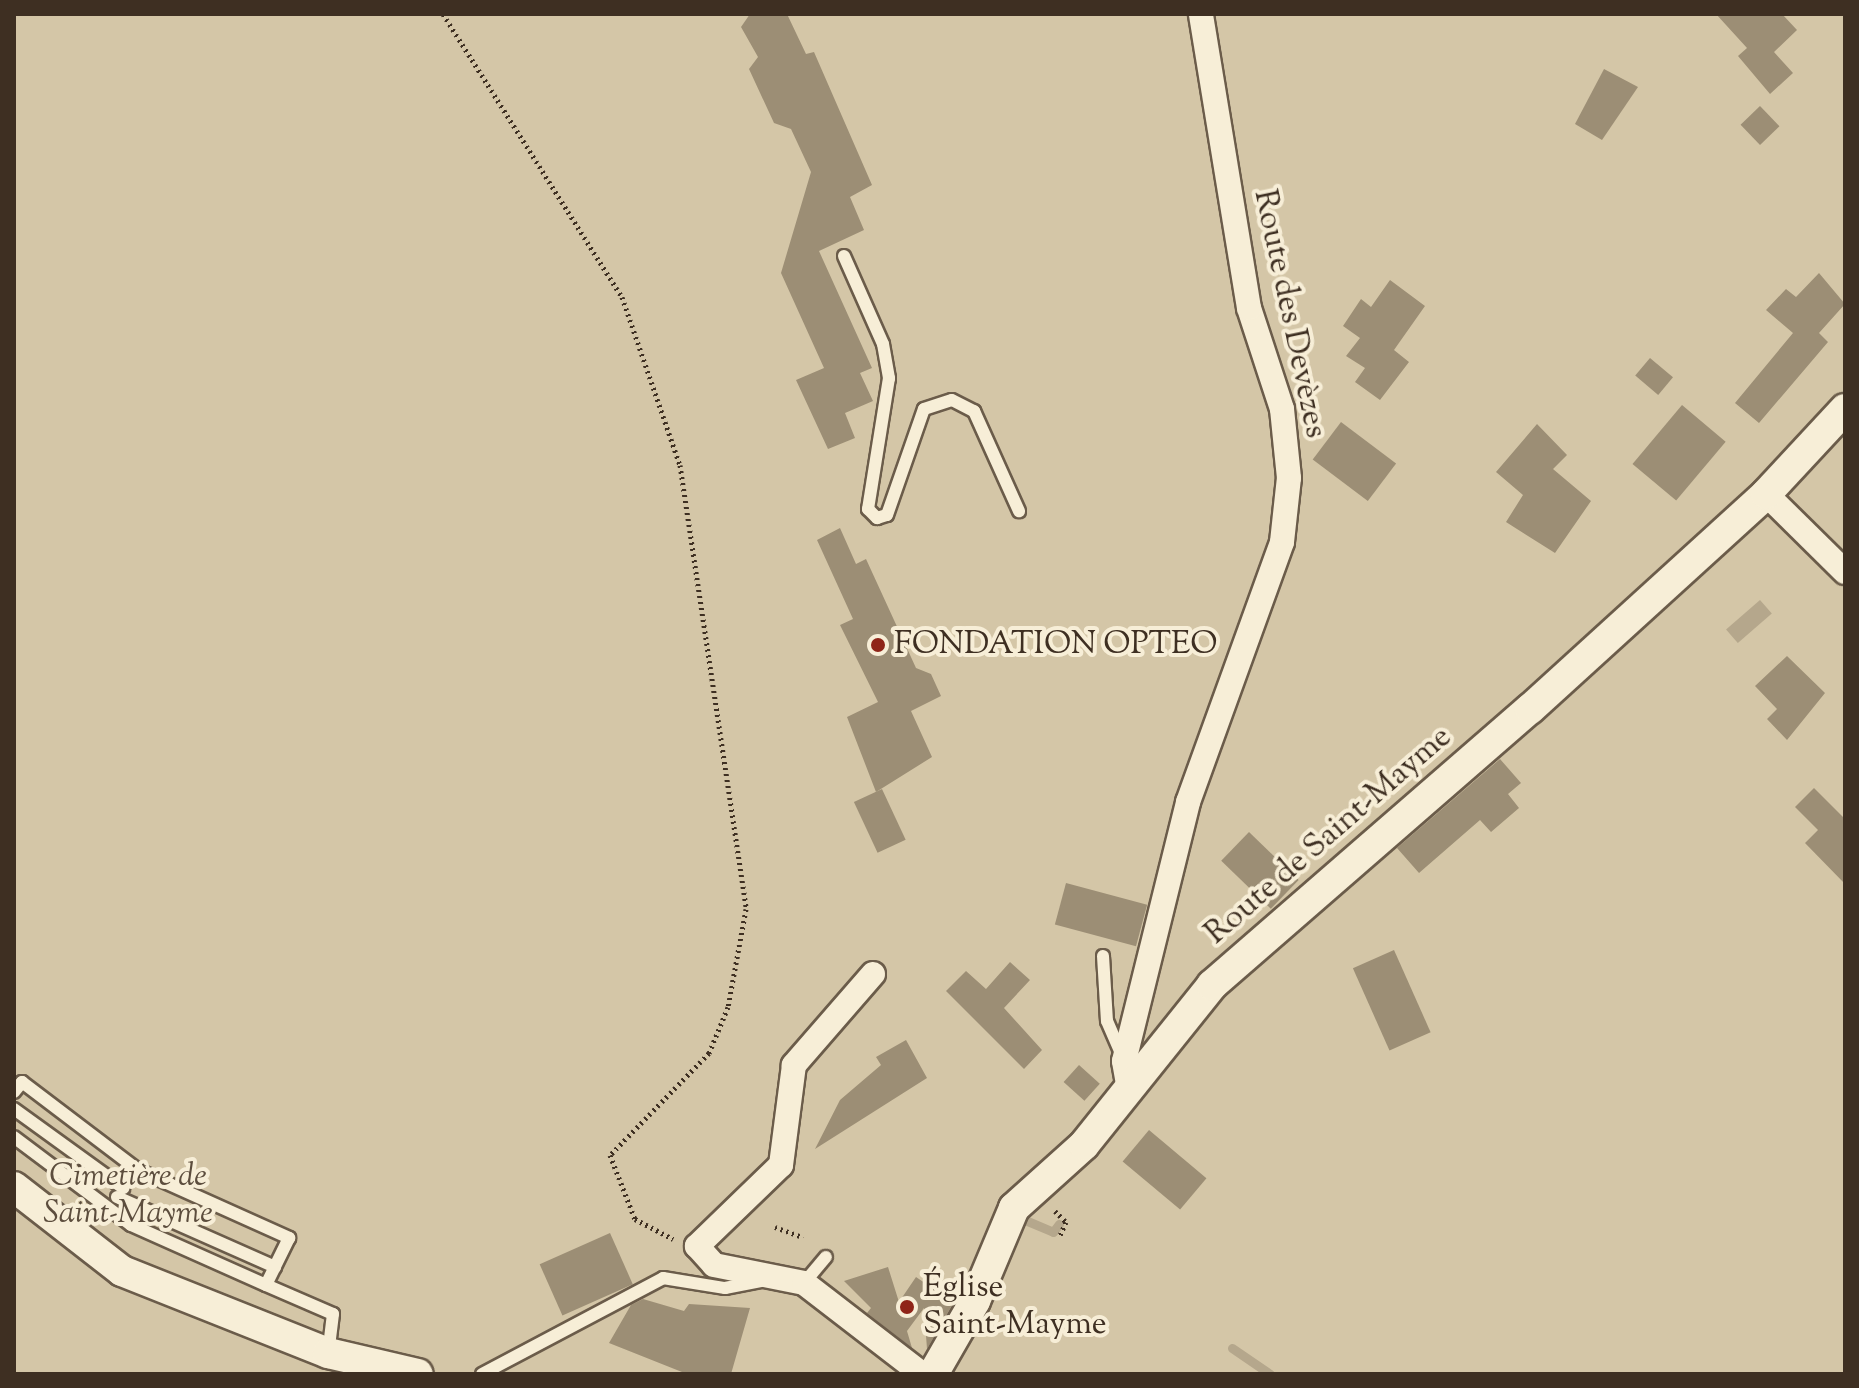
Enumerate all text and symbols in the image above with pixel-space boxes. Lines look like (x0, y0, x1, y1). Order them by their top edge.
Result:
street label: Route des Devèzes (1244, 186, 1334, 442)
place label: FONDATION OPTEO (894, 626, 1218, 664)
marker: FONDATION OPTEO (869, 636, 887, 654)
street label: Route de Saint-Mayme (1198, 719, 1460, 953)
park label: Cimetière de Saint-Mayme (43, 1159, 213, 1234)
place label: Église Saint-Mayme (923, 1270, 1107, 1345)
marker: Église Saint-Mayme (898, 1298, 916, 1316)

